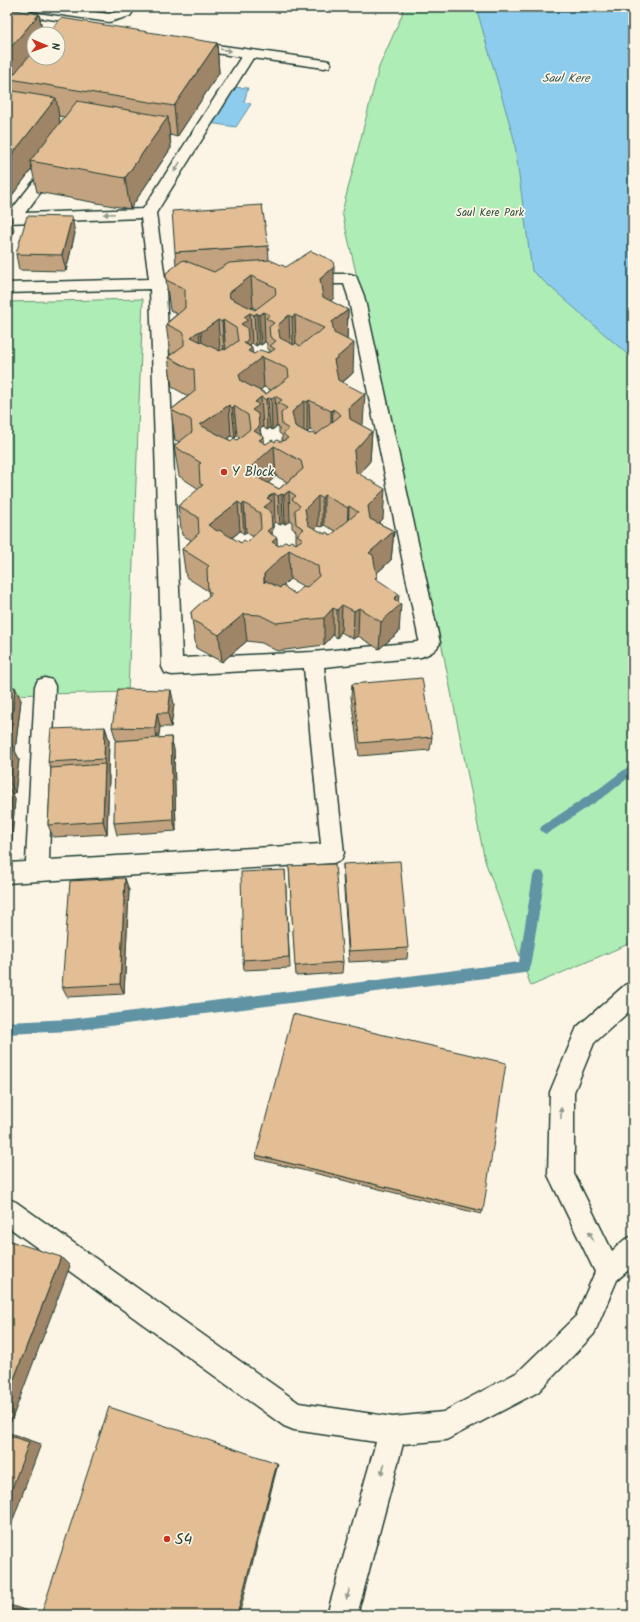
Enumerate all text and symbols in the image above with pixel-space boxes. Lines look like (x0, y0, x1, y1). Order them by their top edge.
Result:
north arrow (26, 26, 66, 66)
text: N (46, 43, 64, 50)
one-way arrow (220, 47, 232, 53)
water label: Saul Kere (542, 69, 591, 88)
one-way arrow (174, 161, 181, 173)
park label: Saul Kere Park (456, 204, 525, 222)
one-way arrow (103, 211, 115, 218)
place label: Y Block (232, 462, 275, 483)
marker: Y Block (219, 467, 229, 477)
one-way arrow (558, 1107, 565, 1119)
one-way arrow (588, 1231, 594, 1242)
one-way arrow (380, 1463, 386, 1475)
place label: S4 (175, 1527, 192, 1552)
marker: S4 (162, 1534, 172, 1544)
one-way arrow (345, 1588, 351, 1600)

